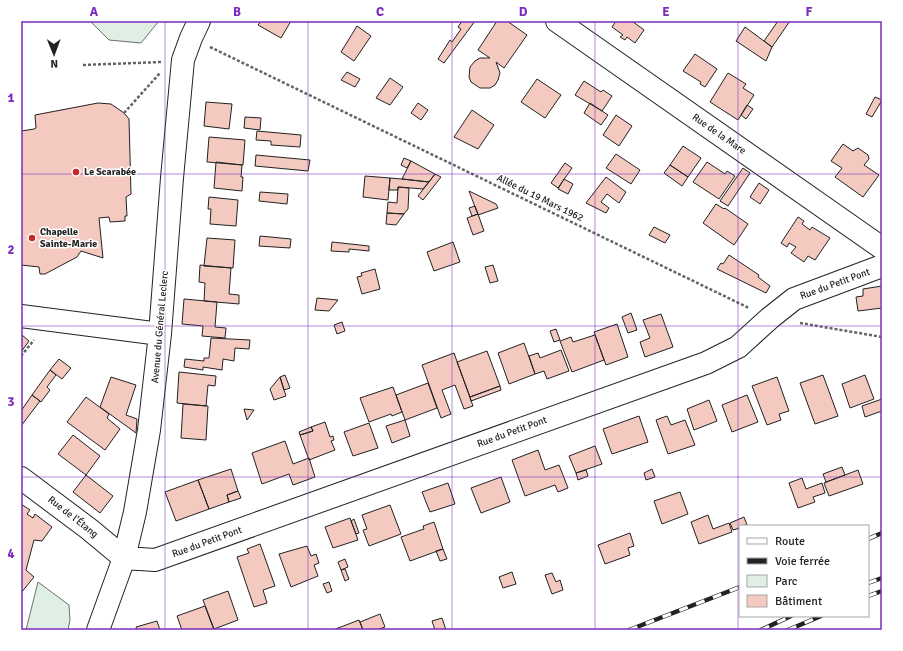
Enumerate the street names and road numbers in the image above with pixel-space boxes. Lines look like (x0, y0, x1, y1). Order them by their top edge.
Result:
street label: Rue de la Mare (690, 111, 748, 157)
street label: Allée du 19 Mars 1962 (495, 172, 585, 224)
street label: Rue du Petit Pont (799, 266, 872, 302)
street label: Avenue du Général Leclerc (149, 270, 171, 384)
street label: Rue du Petit Pont (476, 414, 549, 450)
street label: Rue de l'Étang (45, 493, 101, 540)
street label: Rue du Petit Pont (171, 524, 244, 560)

